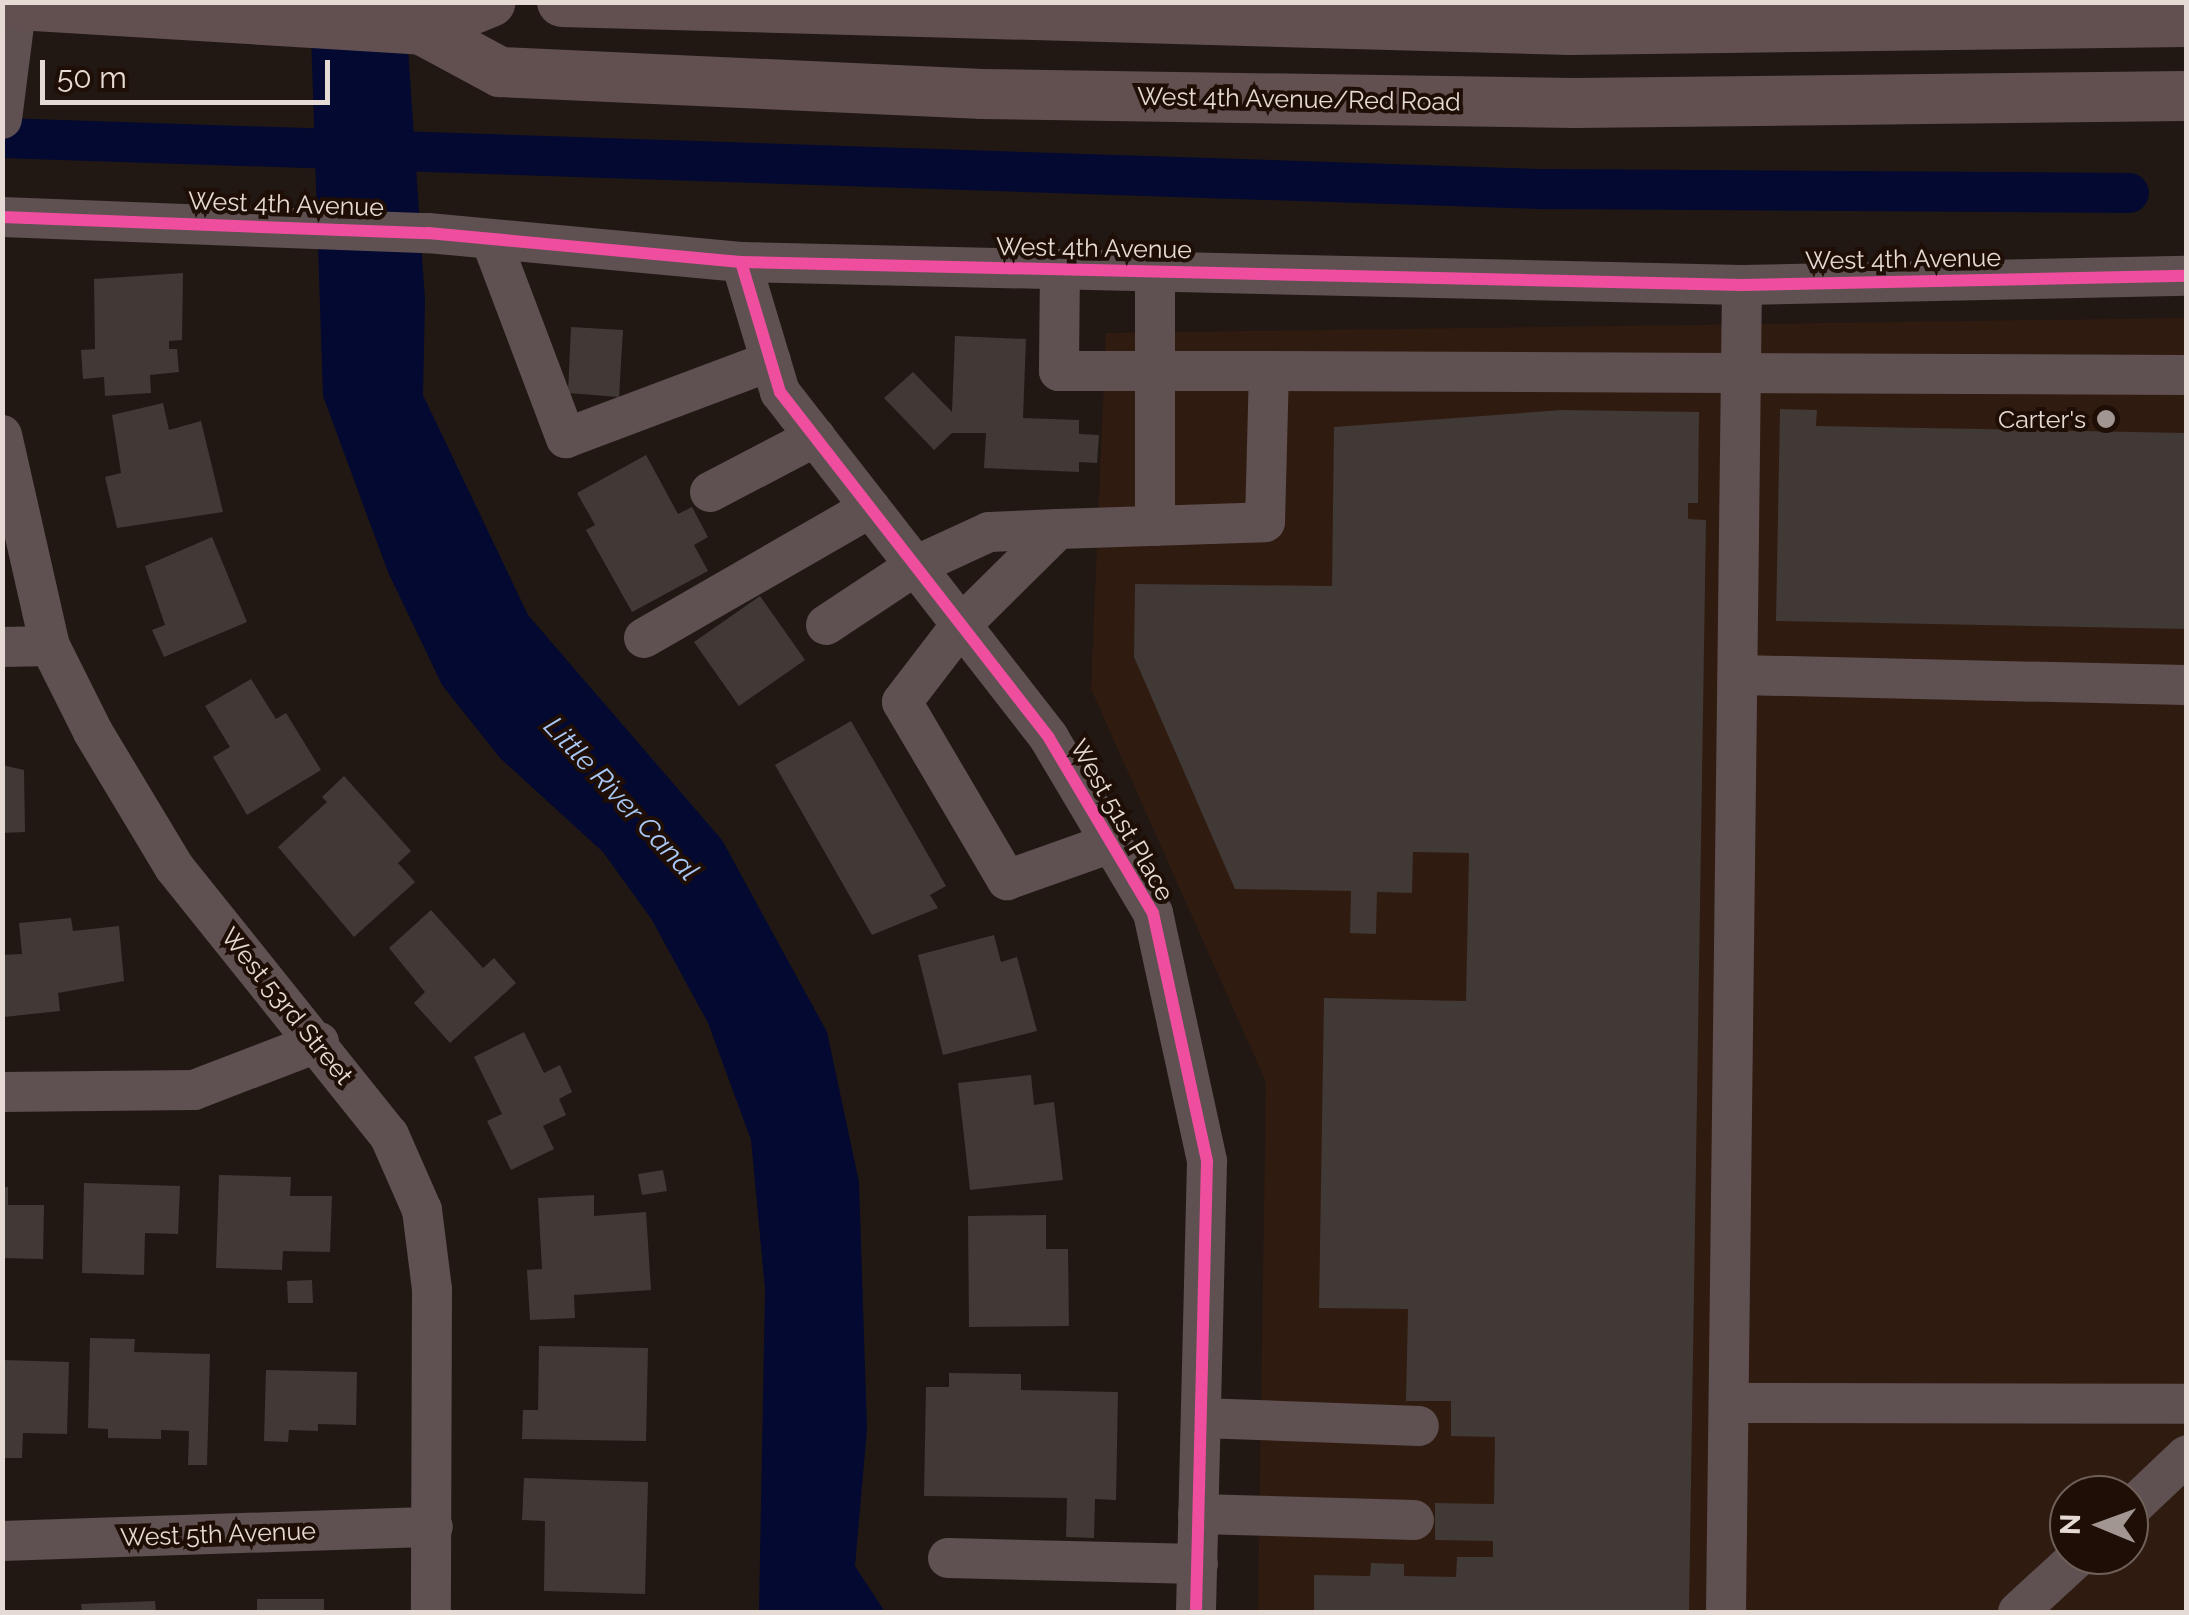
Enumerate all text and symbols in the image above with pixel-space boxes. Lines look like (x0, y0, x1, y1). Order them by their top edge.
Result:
scale bar (45, 40, 335, 102)
text: 50 m (57, 60, 127, 95)
street label: West 4th Avenue/Red Road (1137, 81, 1461, 117)
street label: West 4th Avenue (187, 186, 385, 222)
street label: West 4th Avenue (995, 231, 1193, 265)
street label: West 4th Avenue (1804, 242, 2002, 276)
place label: Carter's (1998, 404, 2086, 434)
marker: Carter's (2095, 408, 2117, 430)
water label: Little River Canal (536, 710, 706, 888)
street label: West 51st Place (1064, 734, 1180, 906)
street label: West 53rd Street (215, 922, 359, 1090)
north arrow (2049, 1475, 2149, 1575)
text: N (2054, 1514, 2087, 1535)
street label: West 5th Avenue (119, 1516, 317, 1552)

